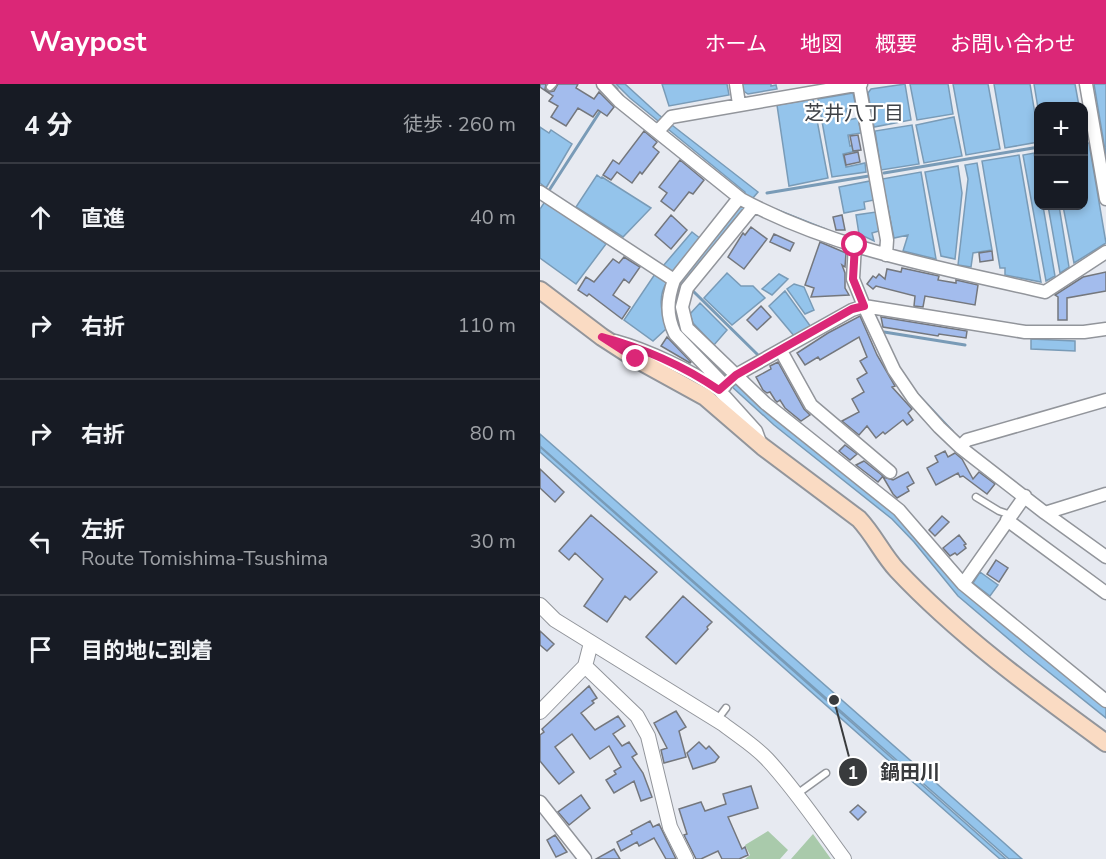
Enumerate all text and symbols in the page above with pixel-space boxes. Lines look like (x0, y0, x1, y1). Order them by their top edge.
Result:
text: Waypost (30, 23, 147, 61)
text: ホーム (705, 30, 767, 58)
text: 地図 (800, 30, 842, 58)
text: 概要 (875, 30, 917, 58)
text: お問い合わせ (950, 30, 1076, 58)
district label: 芝井八丁目 (804, 100, 904, 127)
map controls (1034, 102, 1088, 210)
button: + (1034, 102, 1088, 156)
text: 4 分 (24, 108, 73, 143)
text: 徒歩 · 260 m (403, 111, 516, 138)
button: − (1034, 156, 1088, 210)
icon: ahead (24, 201, 57, 234)
text: 直進 (81, 204, 125, 234)
text: 40 m (470, 204, 516, 231)
route start (841, 231, 867, 257)
icon: right (24, 309, 57, 342)
text: 右折 (81, 312, 125, 342)
text: 110 m (458, 312, 516, 339)
route end (622, 345, 648, 371)
icon: right (24, 417, 57, 450)
text: 右折 (81, 420, 125, 450)
text: 80 m (470, 420, 516, 447)
text: 左折 (81, 515, 125, 545)
icon: left (24, 525, 57, 558)
text: 30 m (470, 528, 516, 555)
text: Route Tomishima-Tsushima (81, 545, 328, 572)
icon: arrive (24, 633, 57, 666)
text: 目的地に到着 (81, 636, 213, 666)
callout: 鍋田川 (838, 753, 952, 791)
text: 鍋田川 (880, 759, 940, 786)
text: 1 (848, 761, 858, 785)

